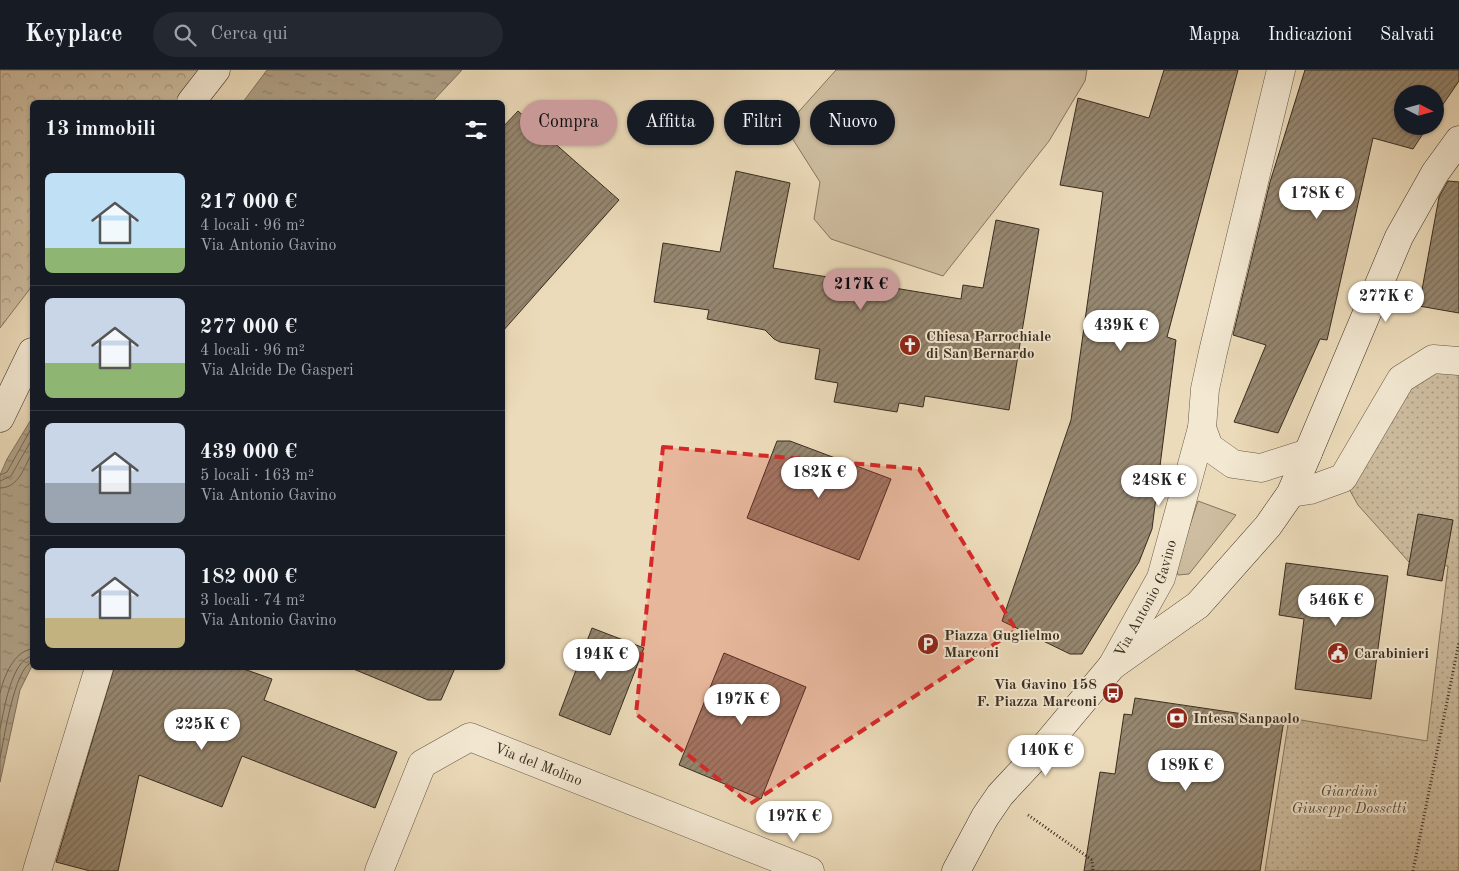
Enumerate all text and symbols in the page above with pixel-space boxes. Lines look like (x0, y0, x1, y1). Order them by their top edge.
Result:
search box (153, 12, 503, 57)
icon: search (171, 21, 199, 49)
text: Keyplace (25, 23, 123, 47)
text: Cerca qui (211, 25, 288, 44)
text: Mappa (1188, 26, 1240, 44)
text: Indicazioni (1268, 26, 1352, 44)
text: Salvati (1380, 26, 1434, 44)
north arrow (1394, 85, 1444, 135)
map controls (1394, 85, 1444, 135)
chip: Compra (520, 100, 617, 145)
chip: Affitta (627, 100, 714, 145)
chip: Filtri (724, 100, 800, 145)
chip: Nuovo (810, 100, 895, 145)
icon: filters (462, 116, 490, 144)
text: 13 immobili (45, 119, 156, 140)
pin: 178K € (1276, 178, 1358, 220)
text: 178K € (1290, 186, 1344, 202)
text: 217 000 € (200, 192, 297, 213)
icon: home (85, 193, 145, 253)
text: 4 locali · 96 m² (200, 218, 305, 234)
text: Via Antonio Gavino (200, 238, 336, 254)
pin: 217K € (820, 268, 902, 311)
text: 217K € (834, 277, 888, 293)
pin: 277K € (1345, 280, 1427, 323)
text: 277K € (1359, 289, 1413, 305)
pin: 439K € (1080, 310, 1162, 352)
text: 277 000 € (200, 317, 297, 338)
icon: home (85, 318, 145, 378)
text: 439K € (1094, 318, 1148, 334)
place label: Chiesa Parrochiale di San Bernardo (926, 330, 1051, 362)
church icon: Chiesa Parrochiale di San Bernardo (898, 333, 922, 357)
text: 4 locali · 96 m² (200, 343, 305, 359)
text: Via Alcide De Gasperi (200, 363, 354, 379)
text: 439 000 € (200, 442, 297, 463)
icon: home (85, 443, 145, 503)
pin: 182K € (778, 456, 860, 499)
pin: 248K € (1118, 464, 1200, 507)
text: 182K € (792, 465, 846, 481)
text: 5 locali · 163 m² (200, 468, 314, 484)
text: 248K € (1132, 473, 1186, 489)
text: Via Antonio Gavino (200, 488, 336, 504)
street label: Via Antonio Gavino (1113, 539, 1180, 660)
text: 182 000 € (200, 567, 297, 588)
icon: home (85, 568, 145, 628)
pin: 546K € (1295, 584, 1377, 627)
text: 3 locali · 74 m² (200, 593, 305, 609)
text: 546K € (1309, 593, 1363, 609)
text: Via Antonio Gavino (200, 613, 336, 629)
place label: Piazza Guglielmo Marconi (944, 629, 1060, 661)
parking icon: Piazza Guglielmo Marconi (916, 632, 940, 656)
pin: 194K € (560, 638, 642, 681)
public building icon: Carabinieri (1326, 641, 1350, 665)
text: 194K € (574, 647, 628, 663)
place label: Carabinieri (1354, 647, 1429, 662)
place label: Via Gavino 158 F. Piazza Marconi (977, 678, 1097, 710)
bus stop icon: Via Gavino 158 F. Piazza Marconi (1101, 681, 1125, 705)
pin: 197K € (701, 684, 783, 726)
text: 197K € (715, 692, 769, 708)
bank icon: Intesa Sanpaolo (1165, 706, 1189, 730)
pin: 225K € (161, 708, 243, 751)
place label: Intesa Sanpaolo (1193, 712, 1300, 727)
text: 225K € (175, 717, 229, 733)
pin: 140K € (1005, 734, 1087, 777)
street label: Via del Molino (492, 741, 584, 789)
text: 140K € (1019, 743, 1073, 759)
pin: 189K € (1145, 750, 1227, 792)
text: 189K € (1159, 758, 1213, 774)
park label: Giardini Giuseppe Dossetti (1291, 785, 1407, 817)
pin: 197K € (753, 800, 835, 843)
text: 197K € (767, 809, 821, 825)

